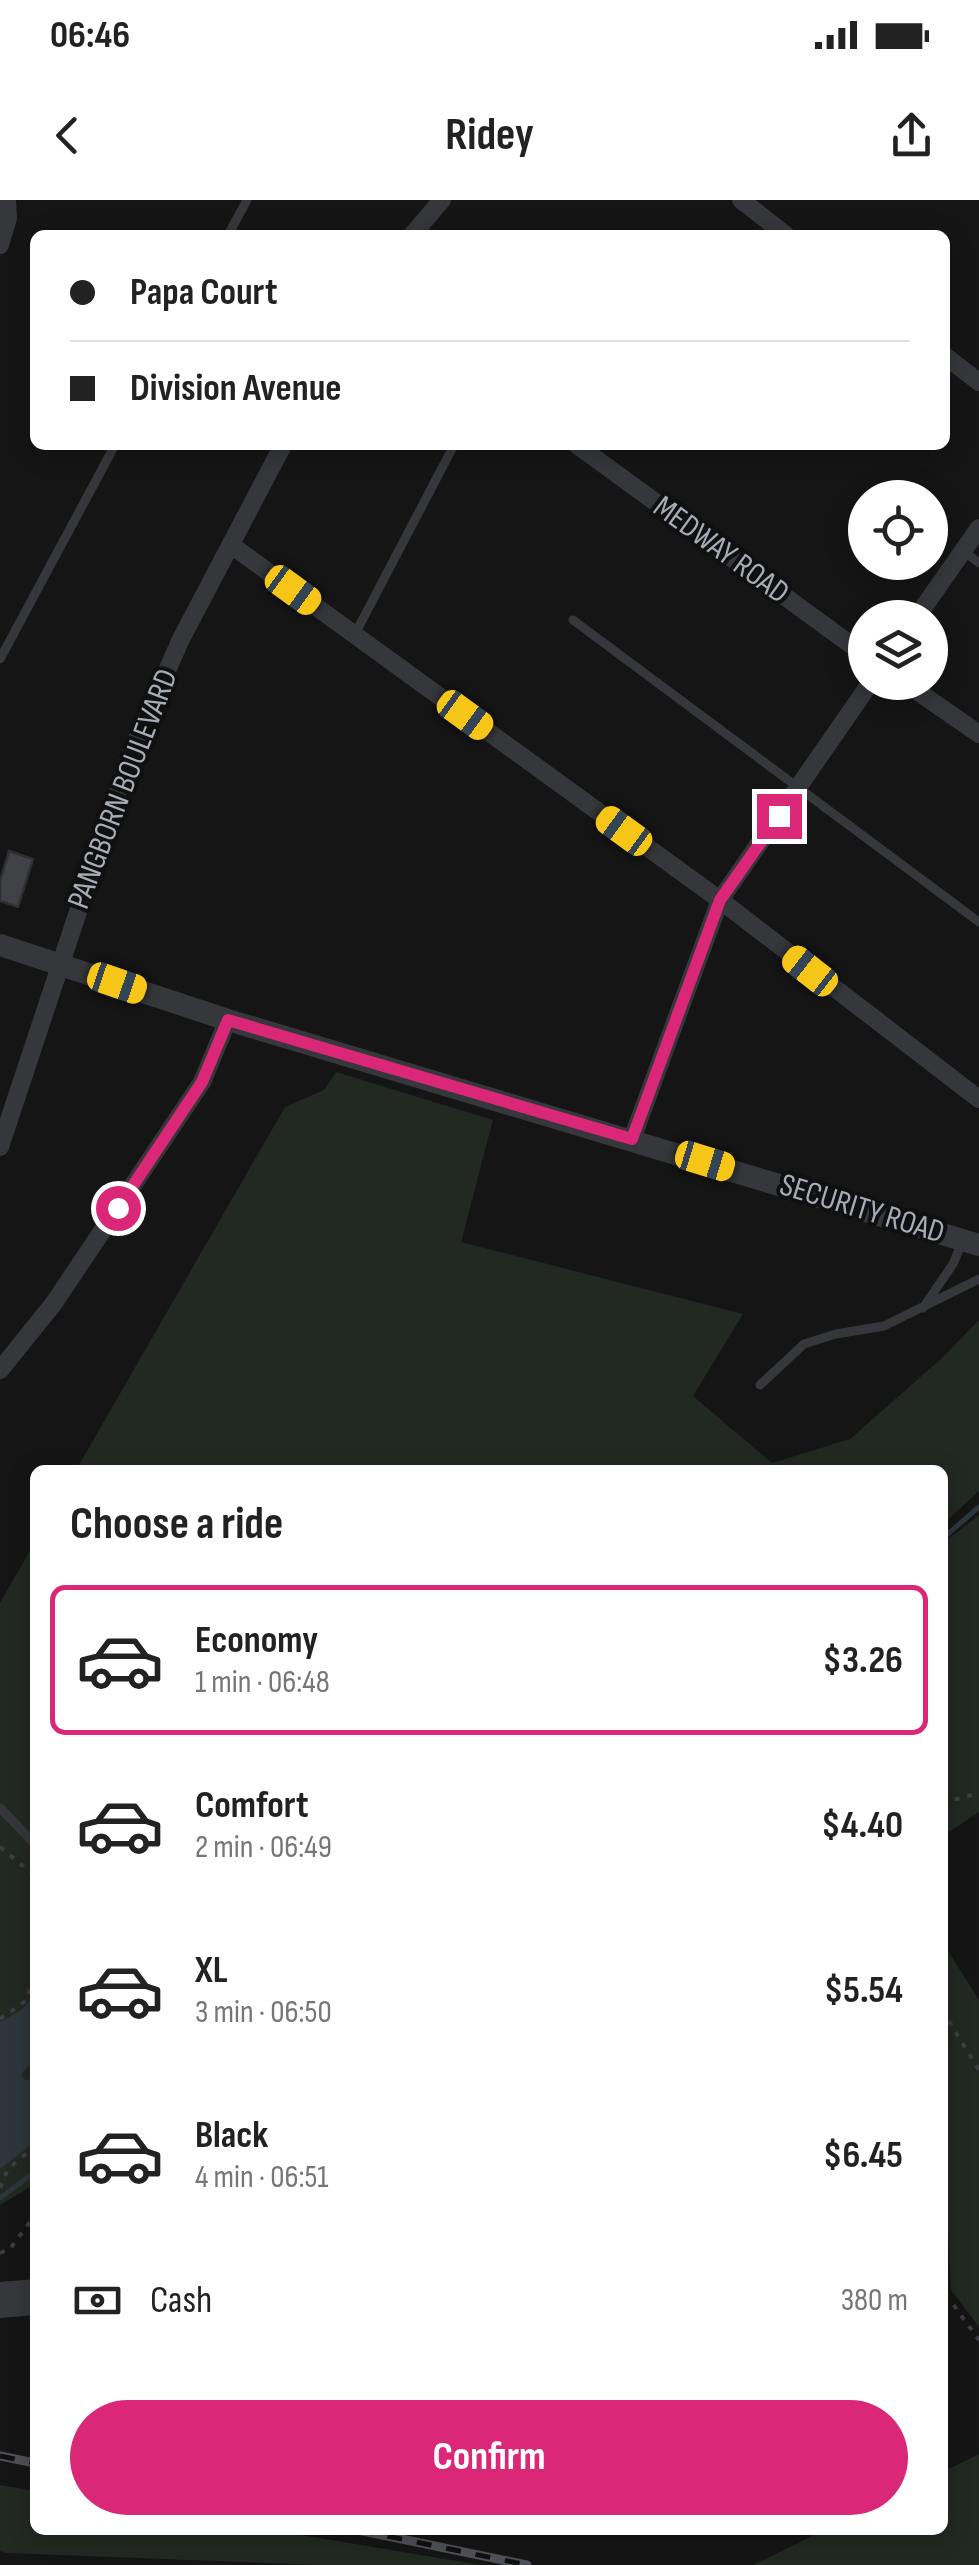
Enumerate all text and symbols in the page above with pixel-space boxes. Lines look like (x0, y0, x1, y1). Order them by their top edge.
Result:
text: 06:46 (50, 13, 130, 58)
icon: back (40, 108, 95, 163)
text: Ridey (445, 108, 534, 163)
icon: share (884, 108, 939, 163)
text: Papa Court (130, 270, 277, 315)
text: Division Avenue (130, 366, 342, 411)
map controls (848, 480, 948, 700)
button: locate (848, 480, 948, 580)
street label: MEDWAY ROAD (646, 488, 796, 612)
car (260, 560, 326, 620)
button: layers (848, 600, 948, 700)
street label: PANGBORN BOULEVARD (59, 664, 187, 914)
car (432, 685, 498, 745)
route end (757, 794, 802, 839)
car (591, 801, 657, 861)
car (777, 941, 843, 1001)
car (84, 959, 150, 1007)
car (672, 1138, 738, 1184)
street label: SECURITY ROAD (775, 1165, 949, 1253)
route start (96, 1186, 141, 1231)
text: Choose a ride (70, 1497, 283, 1552)
icon: car (75, 1615, 165, 1705)
text: Economy (195, 1618, 318, 1663)
text: $3.26 (823, 1638, 903, 1683)
text: 1 min · 06:48 (195, 1663, 330, 1702)
icon: car (75, 1780, 165, 1870)
text: Comfort (195, 1783, 309, 1828)
text: $4.40 (821, 1803, 903, 1848)
text: 2 min · 06:49 (195, 1828, 332, 1867)
icon: car (75, 1945, 165, 2035)
text: XL (195, 1948, 228, 1993)
text: $5.54 (824, 1968, 903, 2013)
text: 3 min · 06:50 (195, 1993, 332, 2032)
icon: car (75, 2110, 165, 2200)
text: Black (195, 2113, 268, 2158)
text: $6.45 (823, 2133, 903, 2178)
text: 4 min · 06:51 (195, 2158, 329, 2197)
icon: cash (70, 2273, 125, 2328)
text: Cash (150, 2278, 212, 2323)
text: 380 m (841, 2281, 908, 2320)
button: Confirm (70, 2400, 908, 2515)

